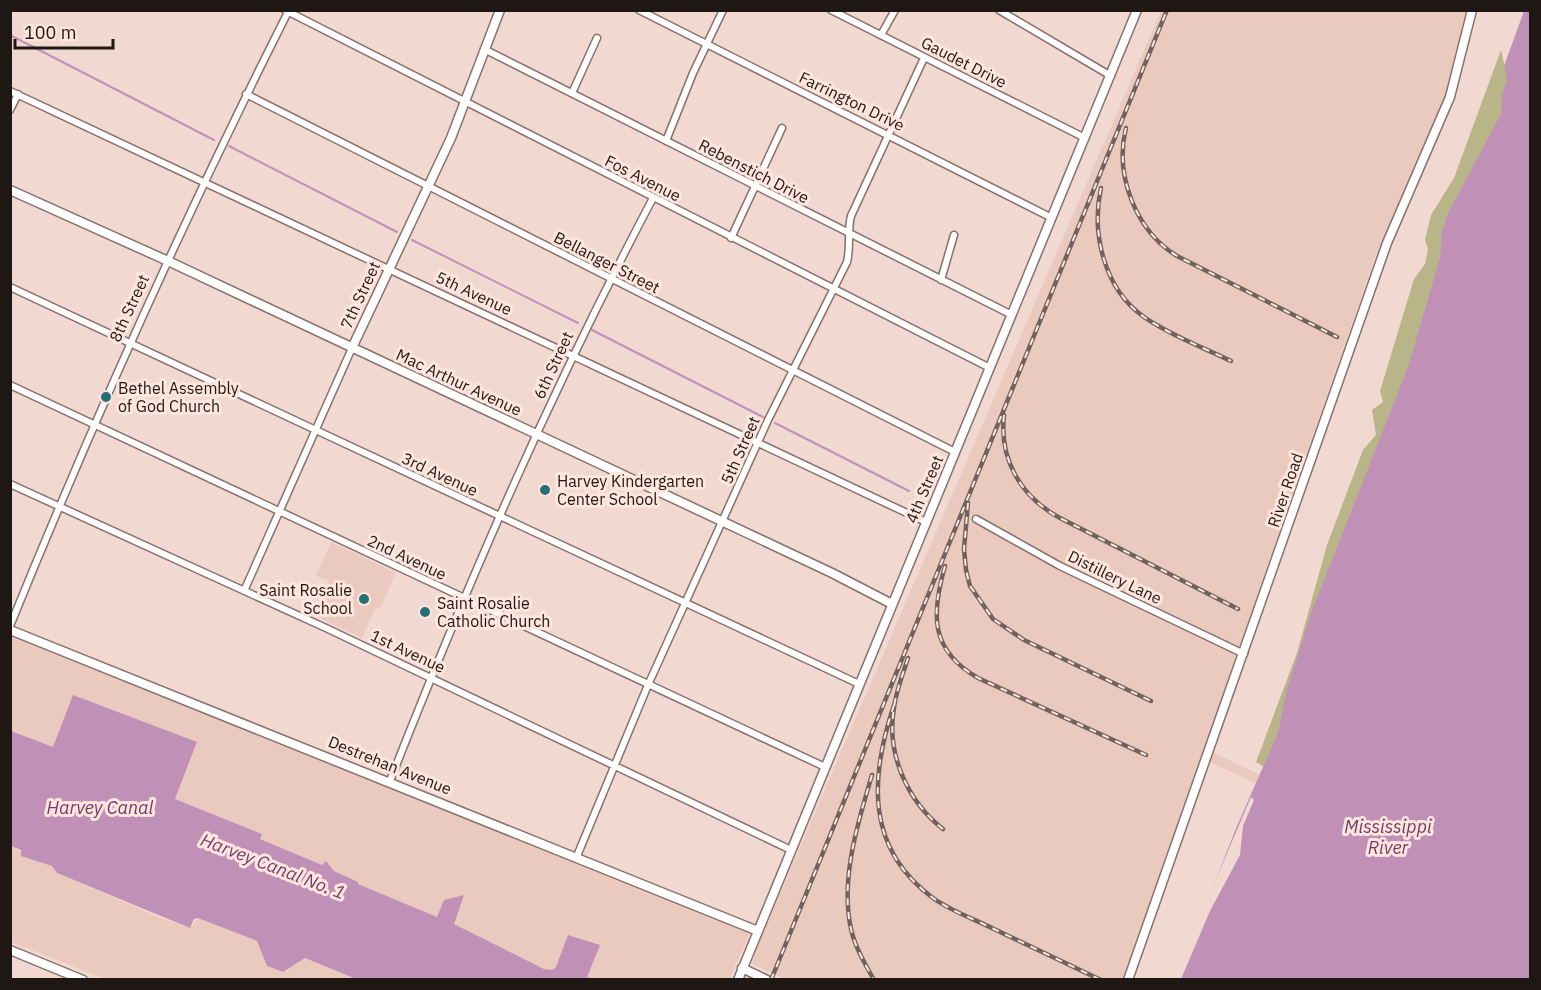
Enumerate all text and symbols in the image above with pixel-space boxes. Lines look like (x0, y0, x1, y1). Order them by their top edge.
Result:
scale bar (15, 12, 112, 50)
text: 100 m (24, 21, 76, 44)
street label: Gaudet Drive (918, 32, 1010, 92)
street label: Farrington Drive (796, 67, 908, 135)
street label: Rebenstich Drive (695, 135, 813, 208)
street label: Fos Avenue (602, 150, 684, 206)
street label: Bellanger Street (551, 227, 663, 297)
street label: 7th Street (336, 258, 384, 332)
street label: 5th Avenue (433, 267, 515, 319)
street label: 8th Street (105, 271, 153, 345)
street label: 6th Street (529, 328, 577, 402)
street label: Mac Arthur Avenue (393, 344, 525, 420)
place label: Bethel Assembly of God Church (118, 378, 239, 416)
marker: Bethel Assembly of God Church (99, 390, 113, 404)
street label: 5th Street (716, 413, 764, 487)
street label: 3rd Avenue (399, 448, 482, 500)
street label: River Road (1263, 450, 1307, 530)
street label: 4th Street (901, 452, 947, 526)
place label: Harvey Kindergarten Center School (557, 471, 704, 509)
marker: Harvey Kindergarten Center School (538, 483, 552, 497)
street label: 2nd Avenue (364, 530, 450, 584)
street label: Distillery Lane (1065, 546, 1165, 608)
place label: Saint Rosalie School (259, 580, 352, 618)
marker: Saint Rosalie School (357, 592, 371, 606)
place label: Saint Rosalie Catholic Church (437, 593, 550, 631)
marker: Saint Rosalie Catholic Church (418, 605, 432, 619)
street label: 1st Avenue (367, 625, 449, 677)
street label: Destrehan Avenue (325, 731, 455, 799)
water label: Harvey Canal (47, 796, 154, 819)
water label: Mississippi River (1344, 815, 1432, 859)
water label: Harvey Canal No. 1 (198, 828, 348, 904)

